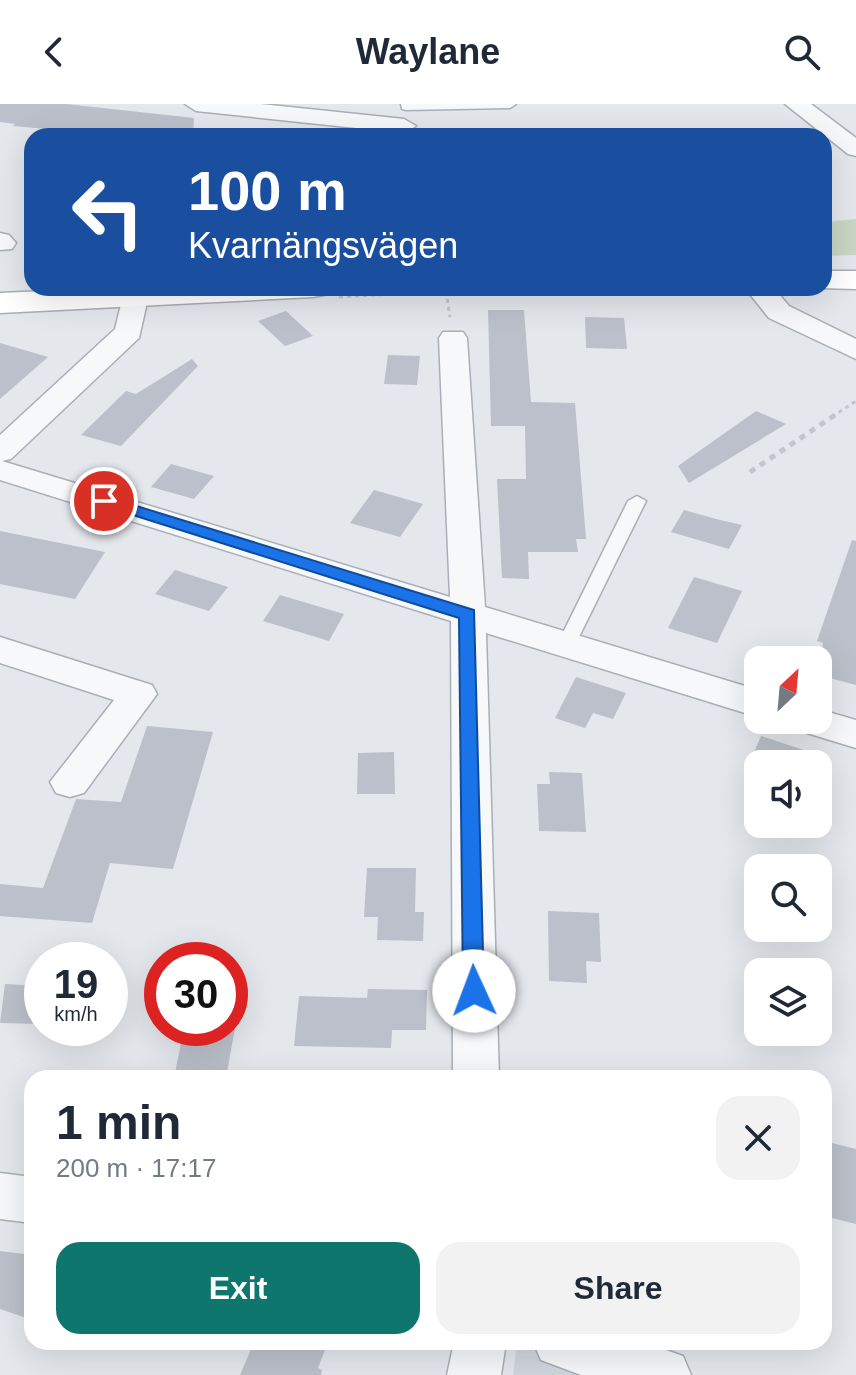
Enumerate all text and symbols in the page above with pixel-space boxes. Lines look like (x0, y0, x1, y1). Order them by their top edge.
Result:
icon: back (32, 30, 76, 74)
icon: search (780, 30, 824, 74)
text: Waylane (356, 31, 500, 72)
text: 100 m (188, 159, 347, 222)
icon: left (56, 160, 160, 264)
text: Kvarnängsvägen (188, 225, 458, 266)
pin (70, 467, 138, 535)
icon: arrive (82, 479, 126, 523)
north arrow (744, 646, 832, 734)
map controls (744, 646, 832, 1046)
button: sound (744, 750, 832, 838)
button: search (744, 854, 832, 942)
speed limit sign: 30 (144, 942, 248, 1046)
position arrow (432, 949, 516, 1033)
button: layers (744, 958, 832, 1046)
text: 19 (54, 962, 98, 1006)
text: km/h (54, 1003, 98, 1025)
text: 1 min (56, 1096, 181, 1149)
button: close (716, 1096, 800, 1180)
text: 200 m · 17:17 (56, 1153, 216, 1183)
button: Exit (56, 1242, 420, 1334)
button: Share (436, 1242, 800, 1334)

